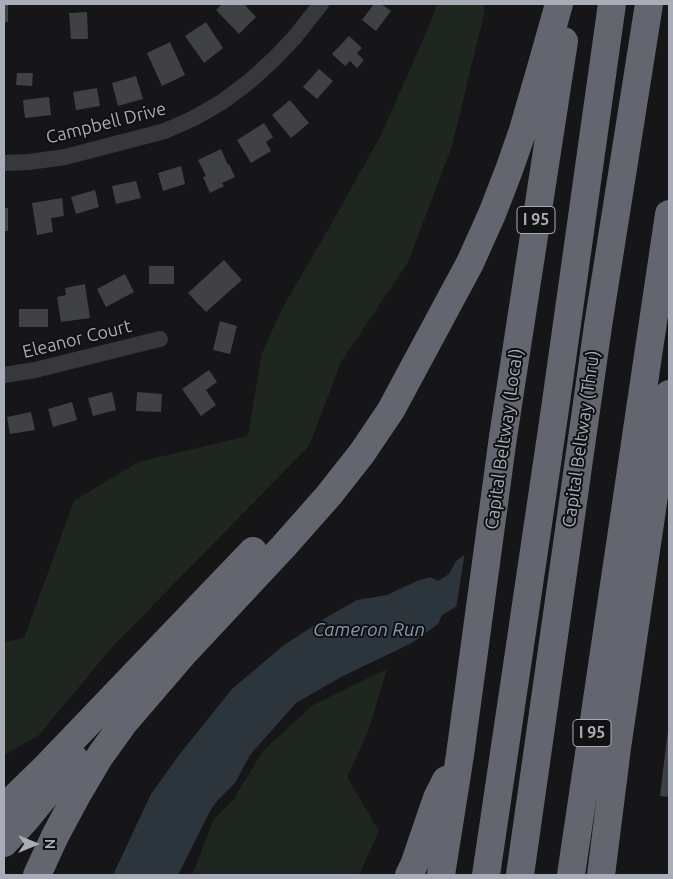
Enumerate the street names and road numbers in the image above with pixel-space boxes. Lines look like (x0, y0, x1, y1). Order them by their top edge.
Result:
street label: Campbell Drive (44, 98, 168, 148)
road number: I 95 (517, 206, 555, 234)
street label: Eleanor Court (20, 315, 134, 363)
street label: Capital Beltway (Local) (481, 347, 527, 531)
street label: Capital Beltway (Thru) (558, 349, 604, 529)
road number: I 95 (573, 720, 611, 746)

